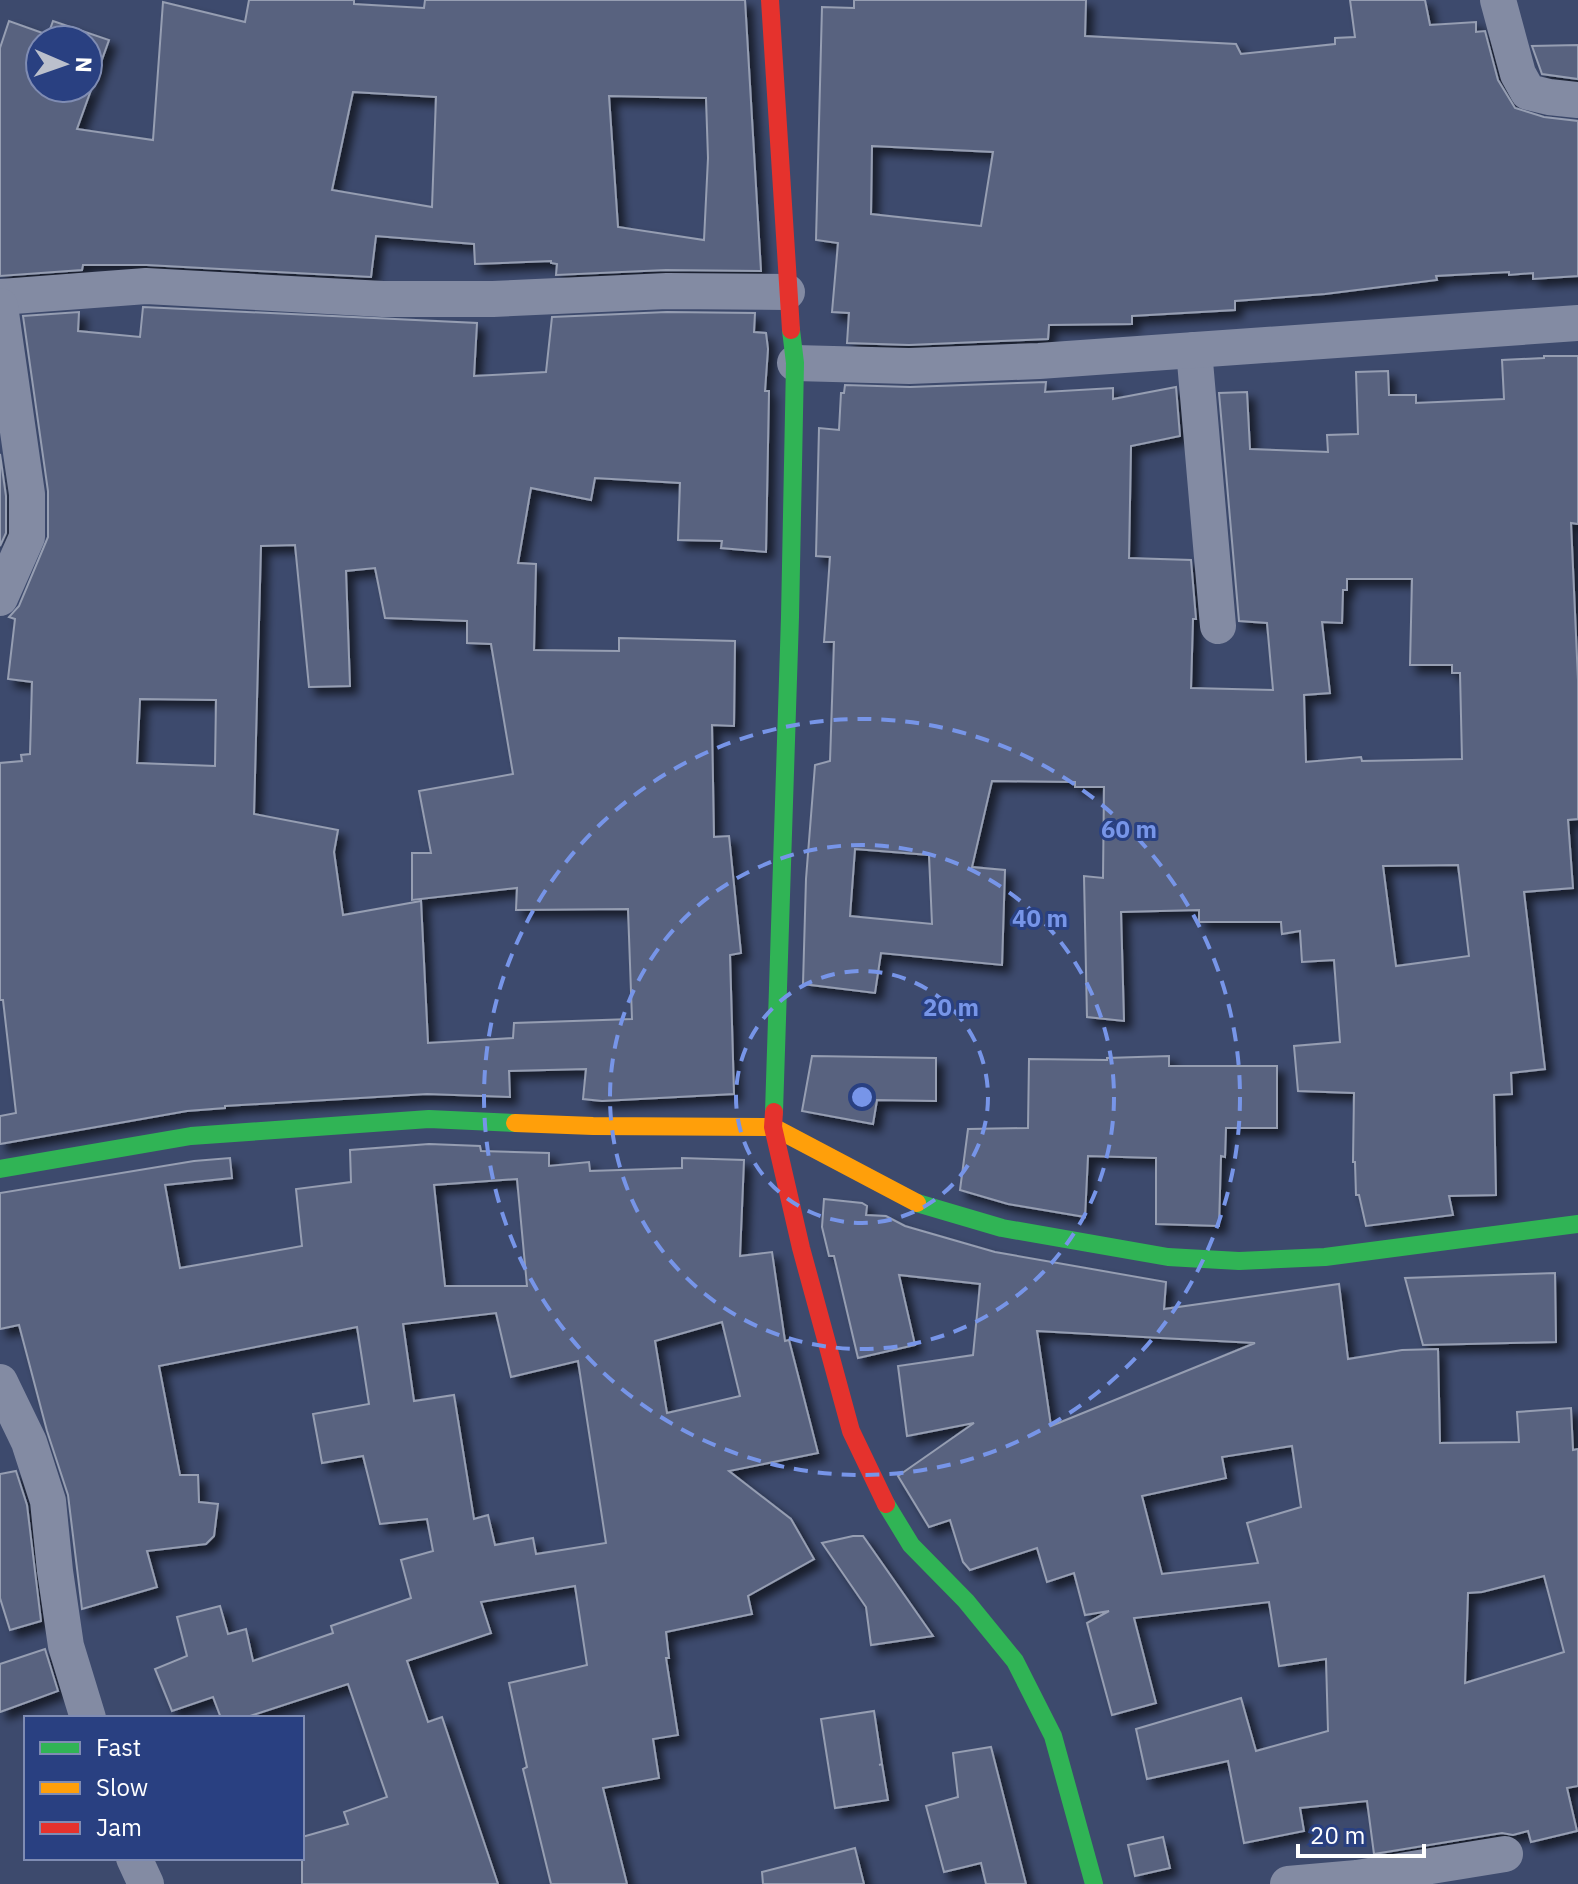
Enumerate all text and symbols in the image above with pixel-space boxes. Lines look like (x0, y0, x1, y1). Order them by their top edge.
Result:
north arrow (24, 24, 104, 104)
text: N (70, 56, 99, 73)
text: 60 m (1101, 813, 1157, 845)
text: 40 m (1012, 902, 1068, 934)
text: 20 m (923, 991, 979, 1023)
centre of rings (848, 1083, 876, 1111)
legend (24, 1716, 304, 1860)
text: Fast (96, 1731, 141, 1763)
text: Slow (96, 1771, 148, 1803)
scale bar (1298, 1808, 1424, 1858)
text: Jam (96, 1811, 142, 1843)
text: 20 m (1310, 1819, 1365, 1851)

